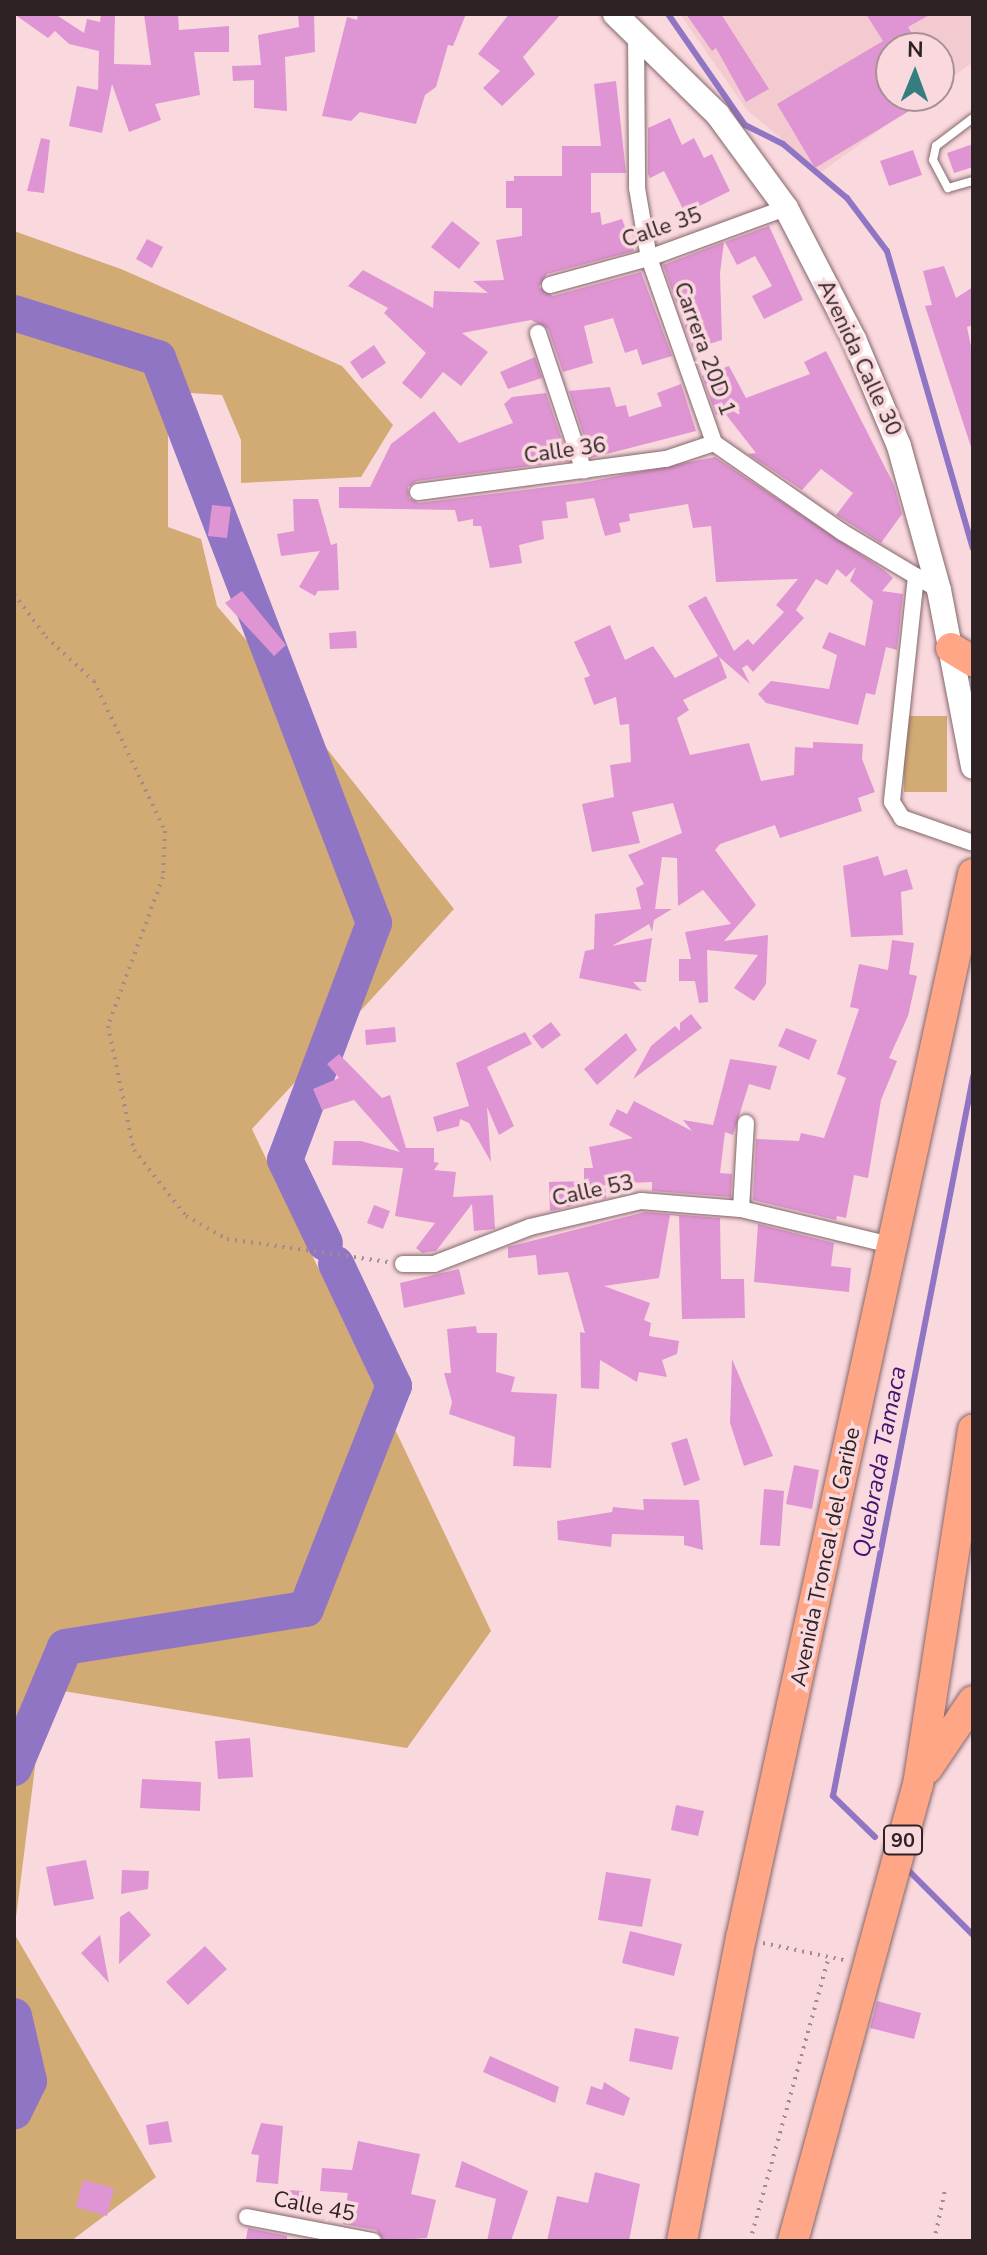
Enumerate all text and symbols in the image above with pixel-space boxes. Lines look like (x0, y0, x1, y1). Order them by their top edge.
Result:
north arrow (875, 32, 955, 112)
text: N (907, 35, 924, 65)
street label: Calle 35 (619, 202, 705, 254)
street label: Avenida Calle 30 (811, 276, 907, 440)
street label: Carrera 20D 1 (668, 279, 740, 419)
street label: Calle 36 (522, 432, 608, 470)
street label: Calle 53 (550, 1169, 636, 1213)
water label: Quebrada Tamaca (847, 1364, 913, 1560)
street label: Avenida Troncal del Caribe (786, 1425, 866, 1689)
road number: 90 (883, 1824, 923, 1856)
street label: Calle 45 (271, 2186, 357, 2228)

